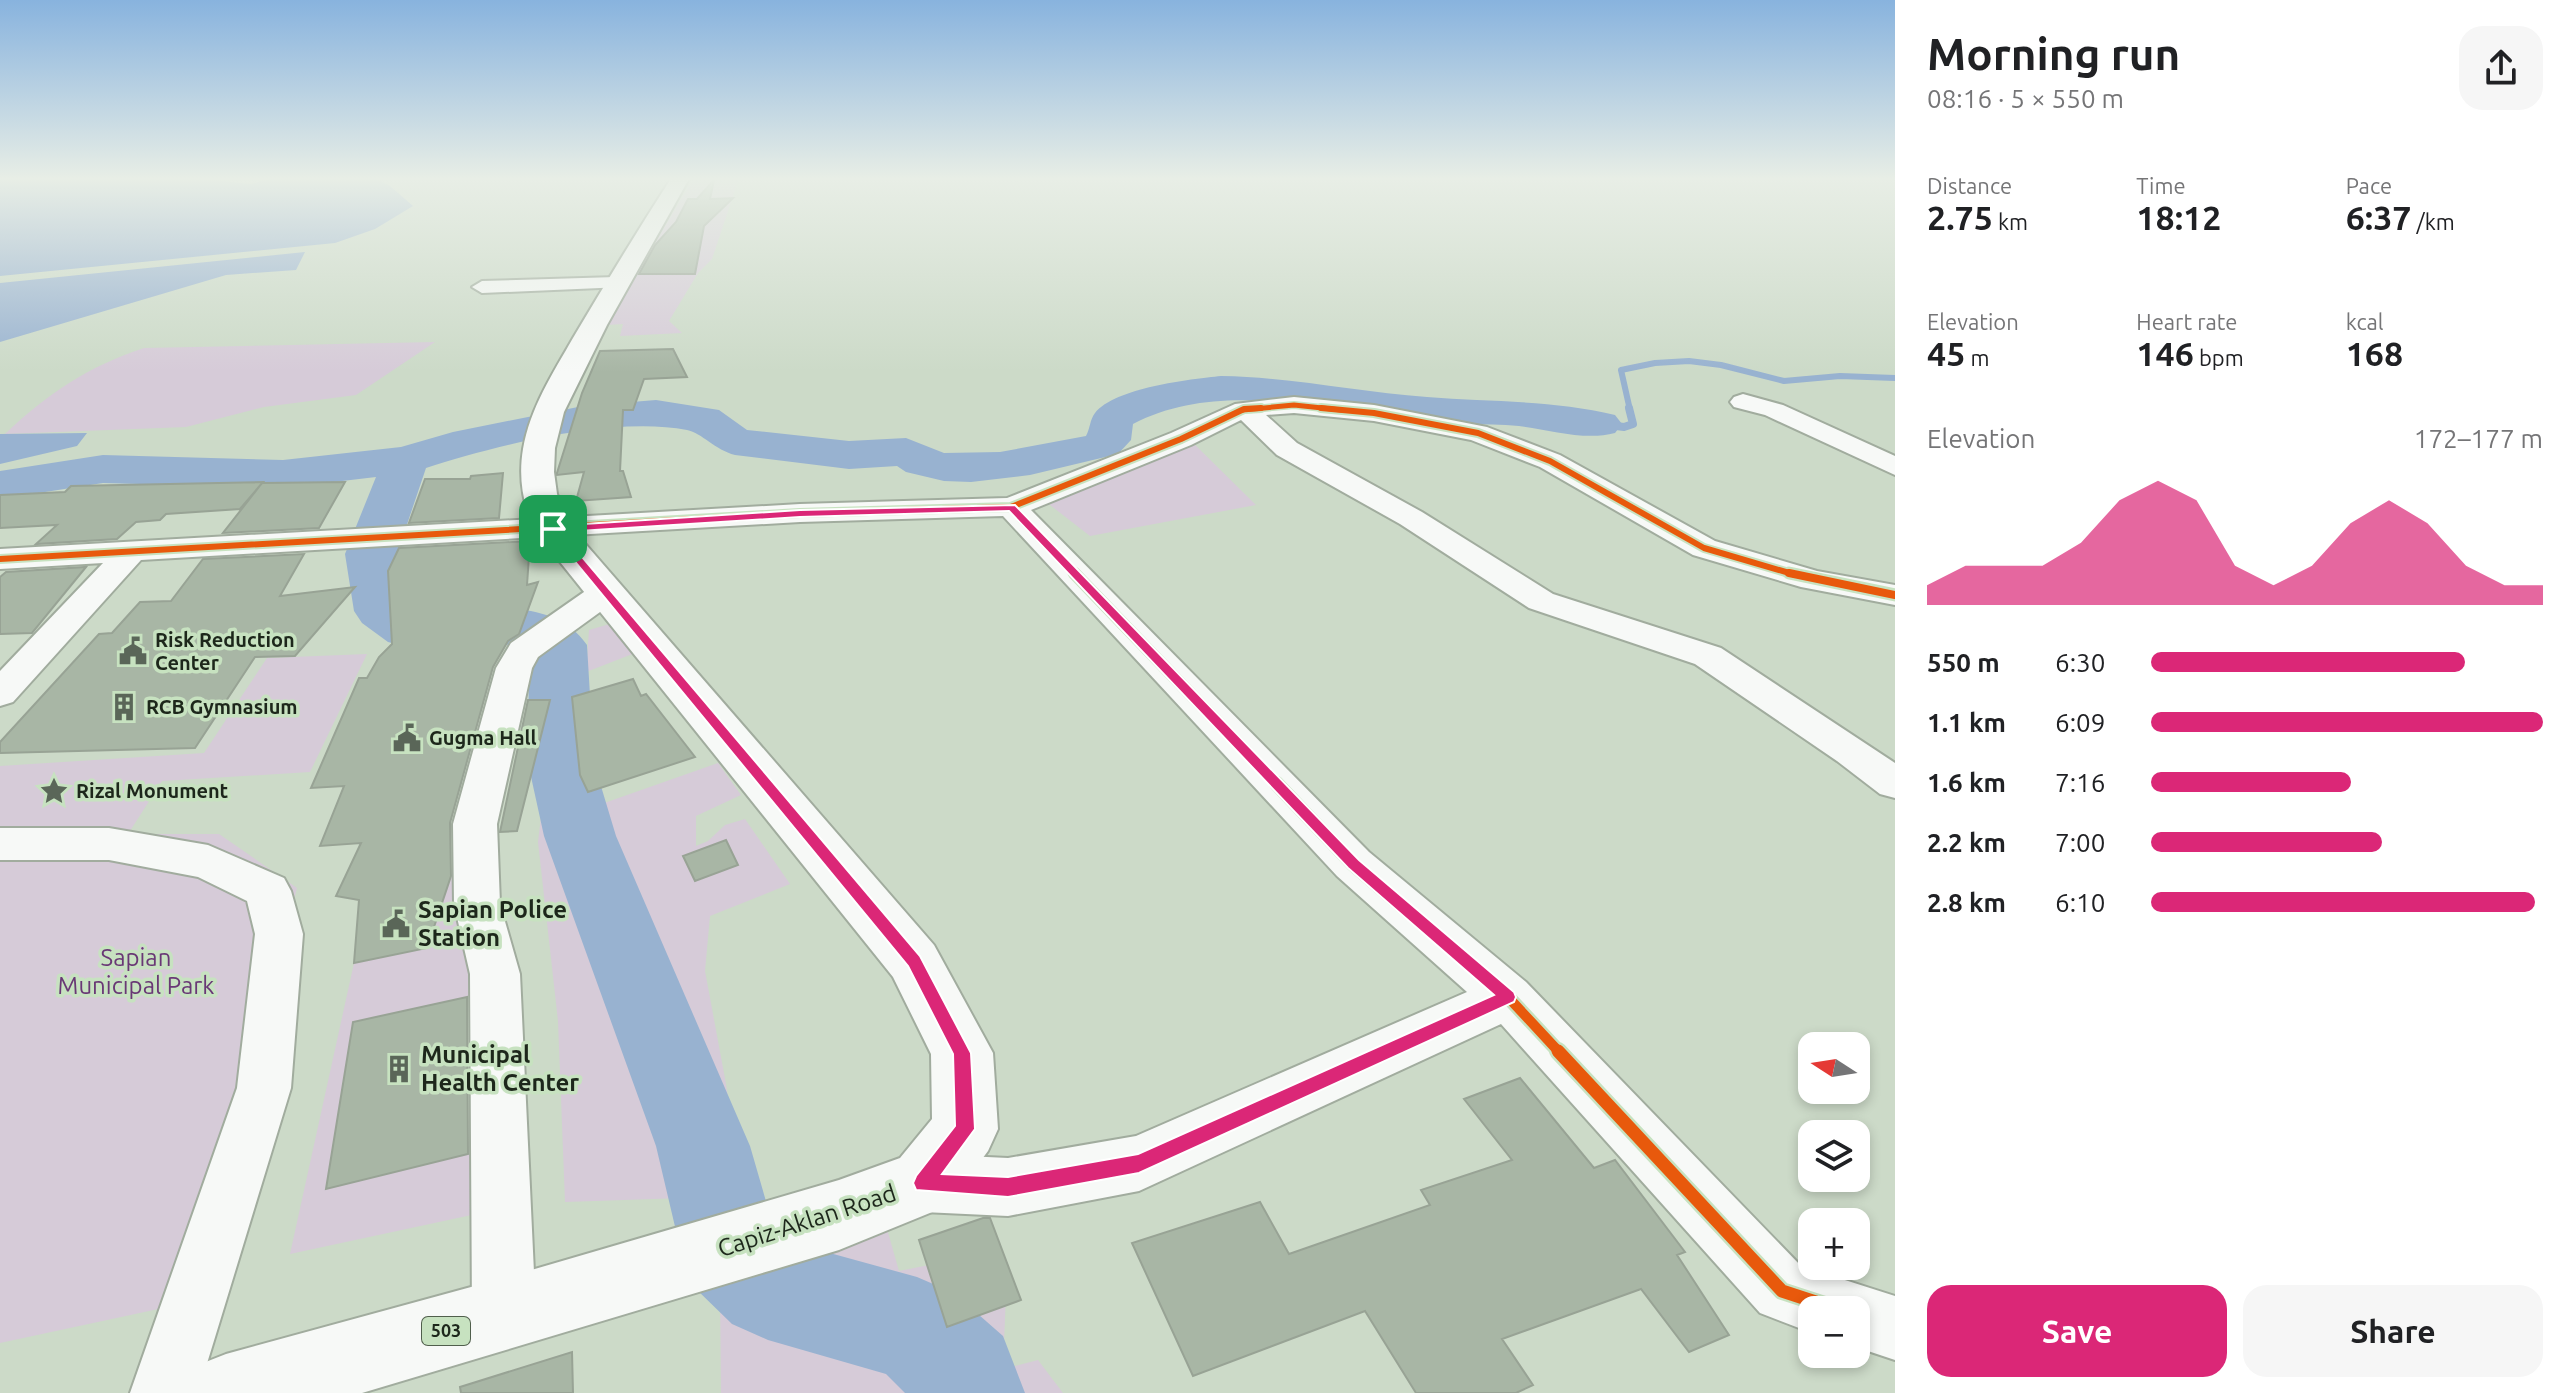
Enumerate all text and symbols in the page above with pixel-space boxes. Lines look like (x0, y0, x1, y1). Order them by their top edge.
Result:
button: share (2459, 26, 2543, 110)
text: Morning run (1927, 29, 2180, 78)
text: 08:16 · 5 × 550 m (1927, 84, 2124, 113)
text: Distance (1927, 173, 2012, 198)
text: Time (2136, 173, 2186, 198)
text: Pace (2346, 173, 2392, 198)
text: 2.75 (1927, 198, 1993, 236)
text: 18:12 (2136, 198, 2221, 236)
text: 6:37 (2346, 198, 2412, 236)
text: km (1993, 209, 2028, 234)
text: /km (2412, 209, 2455, 234)
text: Elevation (1927, 309, 2019, 334)
text: Heart rate (2136, 309, 2238, 334)
text: kcal (2346, 309, 2384, 334)
text: 45 (1927, 334, 1965, 372)
text: 146 (2136, 334, 2194, 372)
text: 168 (2346, 334, 2403, 372)
text: m (1965, 345, 1989, 370)
text: bpm (2194, 345, 2244, 370)
text: Elevation (1927, 424, 2035, 453)
text: 172–177 m (2414, 424, 2543, 453)
pin (519, 495, 587, 563)
icon: arrive (531, 507, 575, 551)
place label: Risk Reduction Center (155, 628, 295, 674)
public building icon: Risk Reduction Center (118, 636, 148, 666)
text: 550 m (1927, 648, 2000, 677)
text: 6:30 (2055, 648, 2105, 677)
building icon: RCB Gymnasium (109, 692, 139, 722)
place label: RCB Gymnasium (146, 695, 298, 718)
text: 1.1 km (1927, 708, 2006, 737)
text: 6:09 (2055, 708, 2105, 737)
public building icon: Gugma Hall (392, 723, 422, 753)
place label: Gugma Hall (429, 726, 537, 749)
text: 1.6 km (1927, 768, 2006, 797)
text: 7:16 (2055, 768, 2105, 797)
place icon: Rizal Monument (39, 776, 69, 806)
place label: Rizal Monument (76, 779, 229, 802)
text: 2.2 km (1927, 828, 2006, 857)
text: 7:00 (2055, 828, 2105, 857)
text: 2.8 km (1927, 888, 2006, 917)
text: 6:10 (2055, 888, 2105, 917)
place label: Sapian Police Station (418, 896, 567, 951)
public building icon: Sapian Police Station (381, 909, 411, 939)
park label: Sapian Municipal Park (58, 944, 214, 999)
north arrow (1798, 1032, 1870, 1104)
map controls (1798, 1032, 1870, 1368)
place label: Municipal Health Center (421, 1041, 579, 1096)
building icon: Municipal Health Center (384, 1054, 414, 1084)
button: layers (1798, 1120, 1870, 1192)
street label: Capiz-Aklan Road (714, 1179, 899, 1262)
button: + (1798, 1208, 1870, 1280)
button: Save (1927, 1285, 2227, 1377)
button: Share (2243, 1285, 2543, 1377)
button: − (1798, 1296, 1870, 1368)
road number: 503 (422, 1317, 470, 1345)

